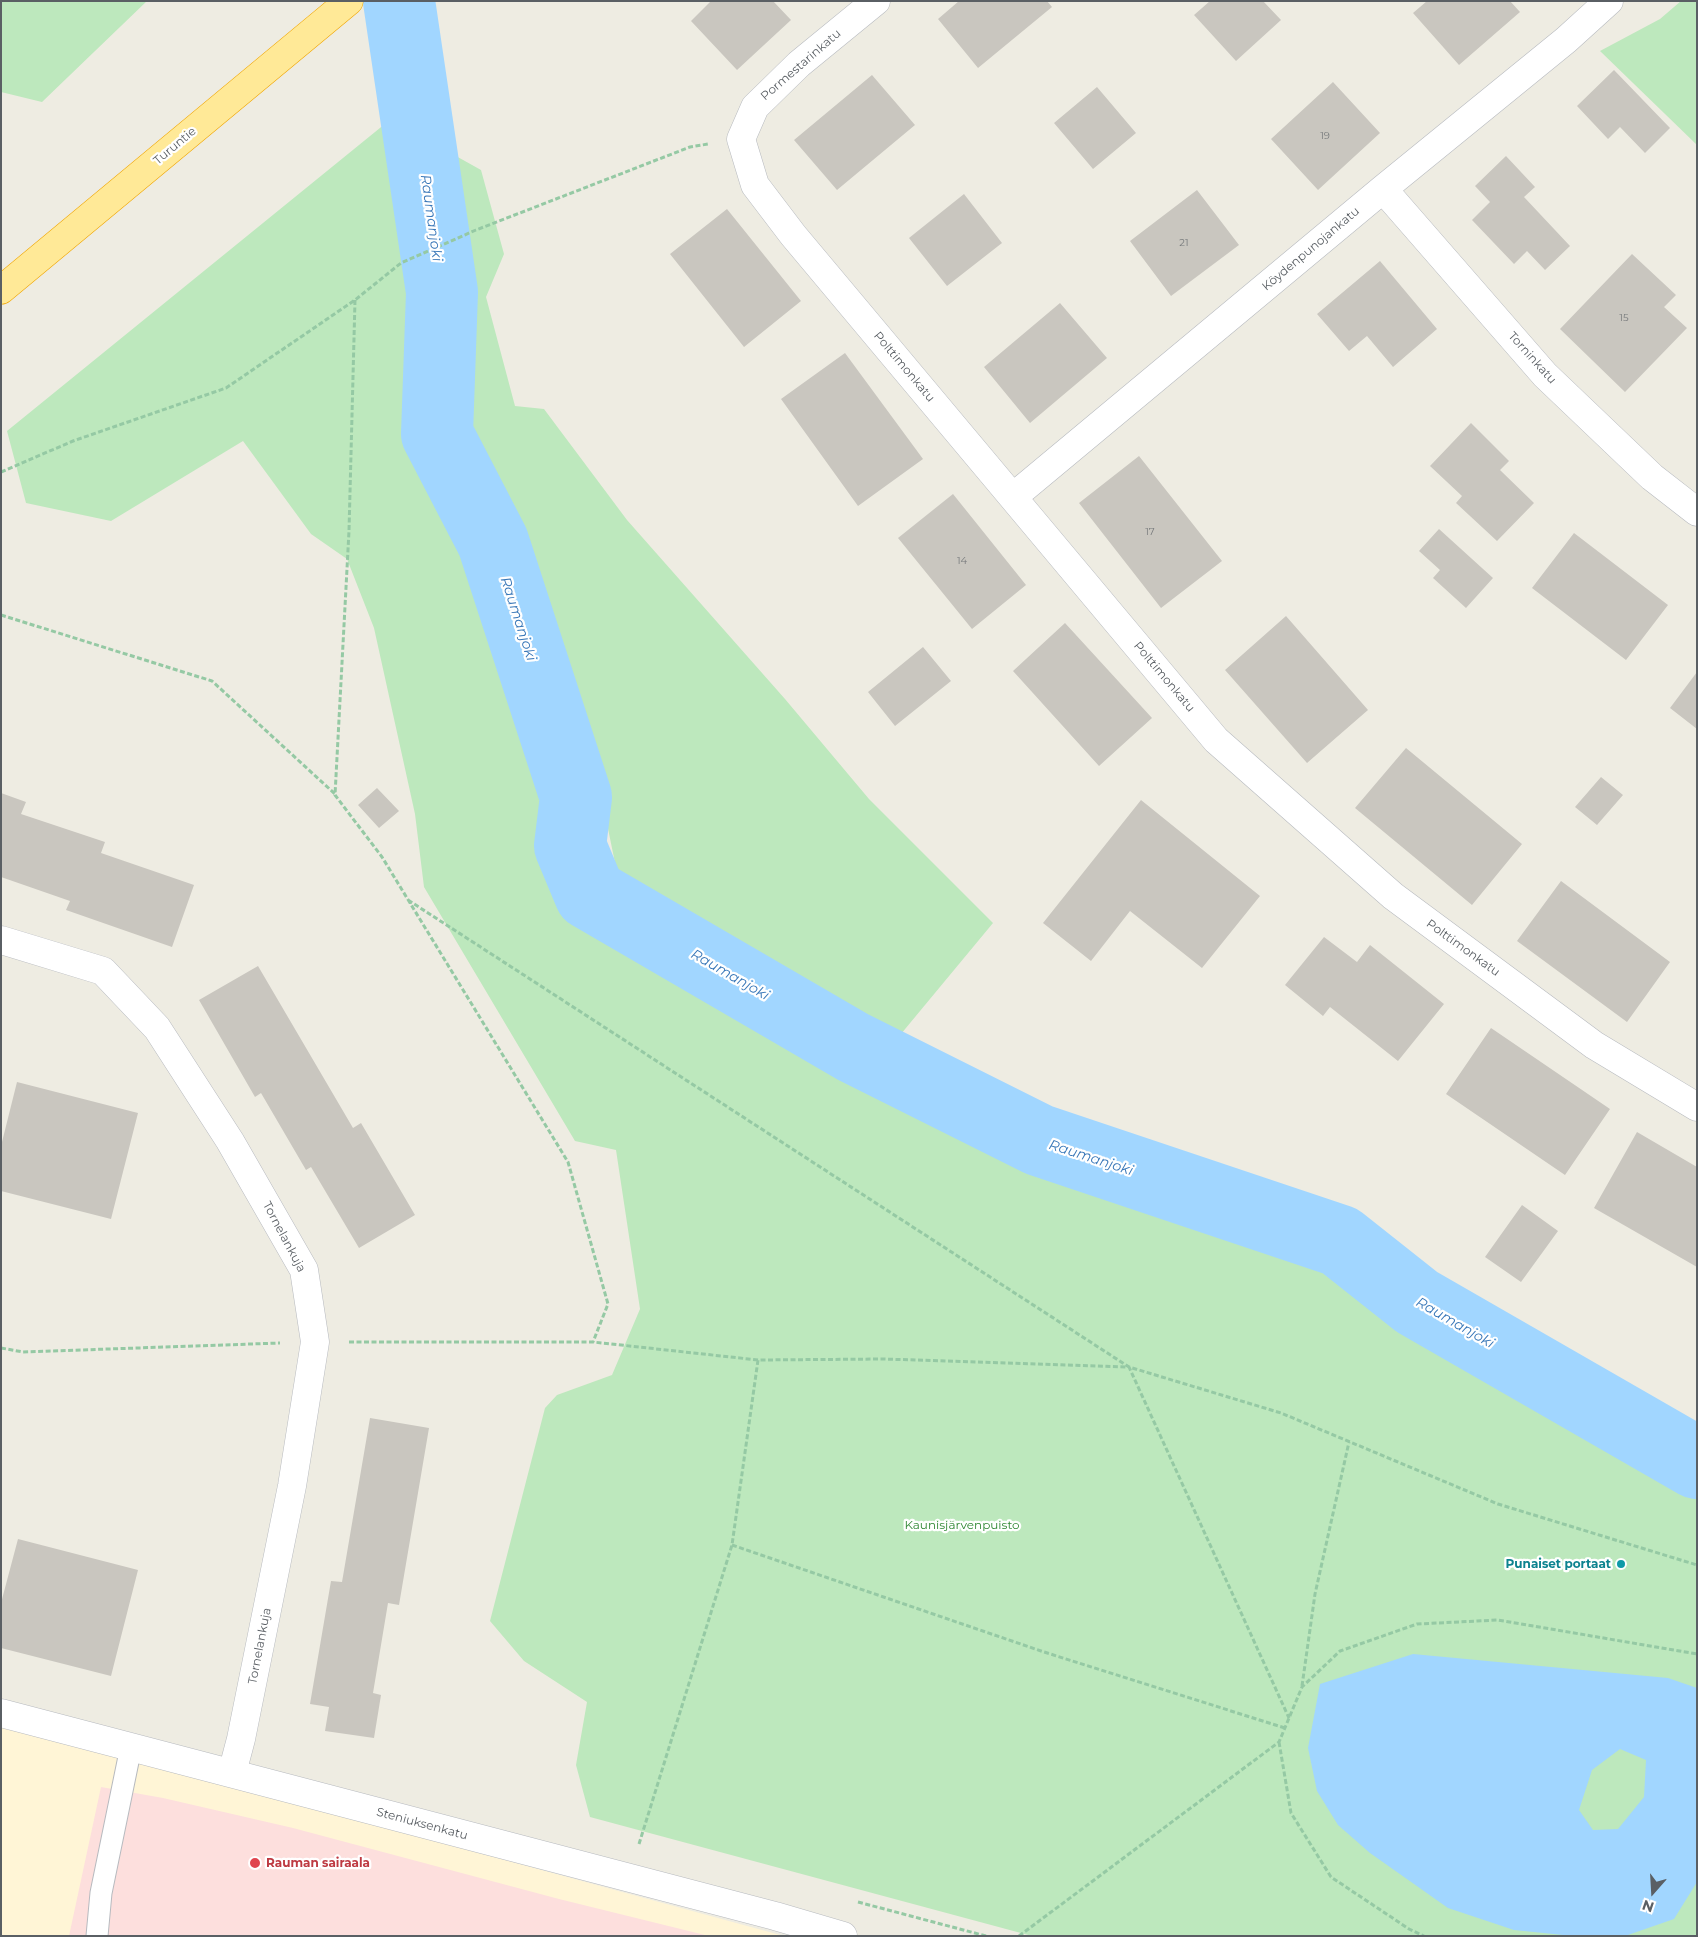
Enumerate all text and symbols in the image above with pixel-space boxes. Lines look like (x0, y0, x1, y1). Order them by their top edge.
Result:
street label: Pormestarinkatu (758, 26, 844, 104)
street label: Turuntie (151, 124, 199, 168)
house number: 19 (1320, 130, 1330, 142)
water label: Raumanjoki (417, 173, 445, 263)
street label: Köydenpunojankatu (1259, 204, 1363, 294)
house number: 21 (1179, 237, 1189, 249)
house number: 15 (1619, 312, 1629, 324)
street label: Polttimonkatu (870, 329, 938, 405)
street label: Torninkatu (1505, 329, 1559, 387)
house number: 17 (1145, 526, 1155, 538)
house number: 14 (957, 555, 967, 567)
water label: Raumanjoki (496, 575, 540, 663)
street label: Polttimonkatu (1130, 639, 1198, 715)
street label: Polttimonkatu (1423, 917, 1503, 979)
water label: Raumanjoki (688, 946, 772, 1004)
water label: Raumanjoki (1047, 1136, 1135, 1180)
street label: Tornelankuja (259, 1199, 309, 1275)
water label: Raumanjoki (1413, 1294, 1497, 1352)
park label: Kaunisjärvenpuisto (904, 1518, 1020, 1532)
place label: Punaiset portaat (1506, 1557, 1611, 1571)
marker: Punaiset portaat (1615, 1558, 1627, 1570)
street label: Tornelankuja (246, 1606, 274, 1686)
street label: Steniuksenkatu (375, 1805, 469, 1843)
marker: Rauman sairaala (248, 1856, 262, 1870)
place label: Rauman sairaala (266, 1856, 370, 1870)
north arrow (1628, 1867, 1678, 1917)
text: N (1640, 1896, 1656, 1917)

